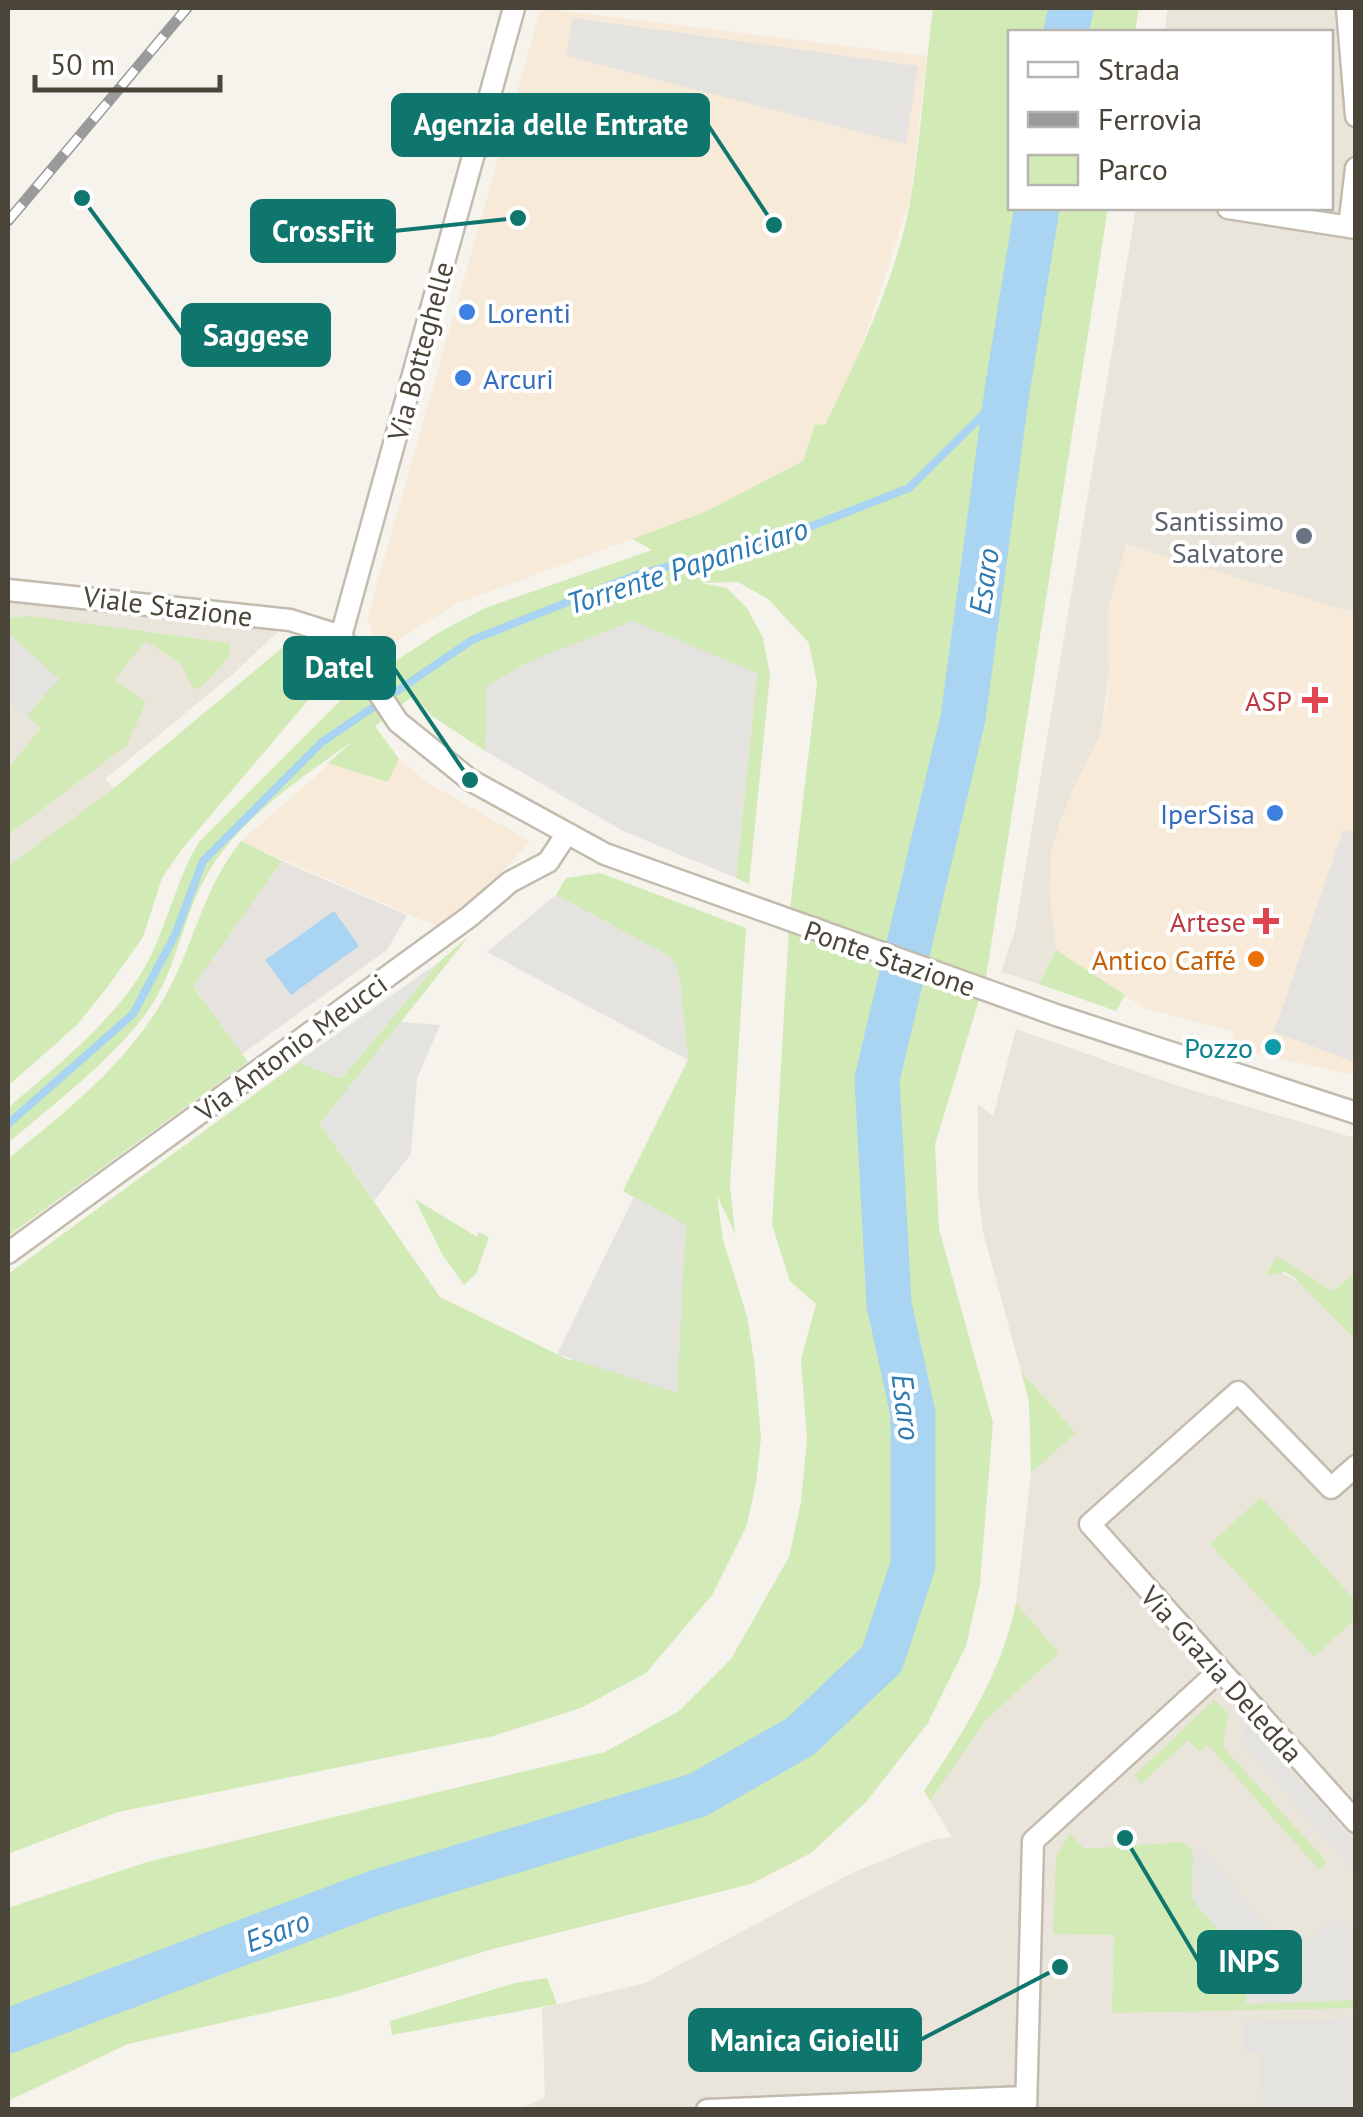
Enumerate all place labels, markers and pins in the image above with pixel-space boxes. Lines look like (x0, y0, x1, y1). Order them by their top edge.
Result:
callout: Agenzia delle Entrate (393, 95, 708, 155)
callout: CrossFit (252, 201, 394, 261)
place label: Lorenti (487, 294, 571, 331)
marker: Lorenti (456, 301, 478, 323)
callout: Saggese (183, 305, 329, 365)
place label: Arcuri (483, 360, 554, 397)
marker: Arcuri (452, 367, 474, 389)
place label: Santissimo Salvatore (1154, 502, 1284, 571)
marker: Santissimo Salvatore (1293, 525, 1315, 547)
callout: Datel (285, 638, 394, 698)
place label: ASP (1245, 682, 1292, 719)
marker: ASP (1302, 687, 1328, 713)
place label: IperSisa (1160, 795, 1255, 832)
marker: IperSisa (1264, 802, 1286, 824)
place label: Artese (1170, 903, 1246, 940)
marker: Artese (1255, 910, 1277, 932)
place label: Antico Caffé (1092, 941, 1236, 978)
marker: Antico Caffé (1245, 948, 1267, 970)
place label: Pozzo (1184, 1029, 1253, 1066)
marker: Pozzo (1262, 1036, 1284, 1058)
callout: INPS (1199, 1932, 1300, 1992)
callout: Manica Gioielli (690, 2010, 920, 2070)

